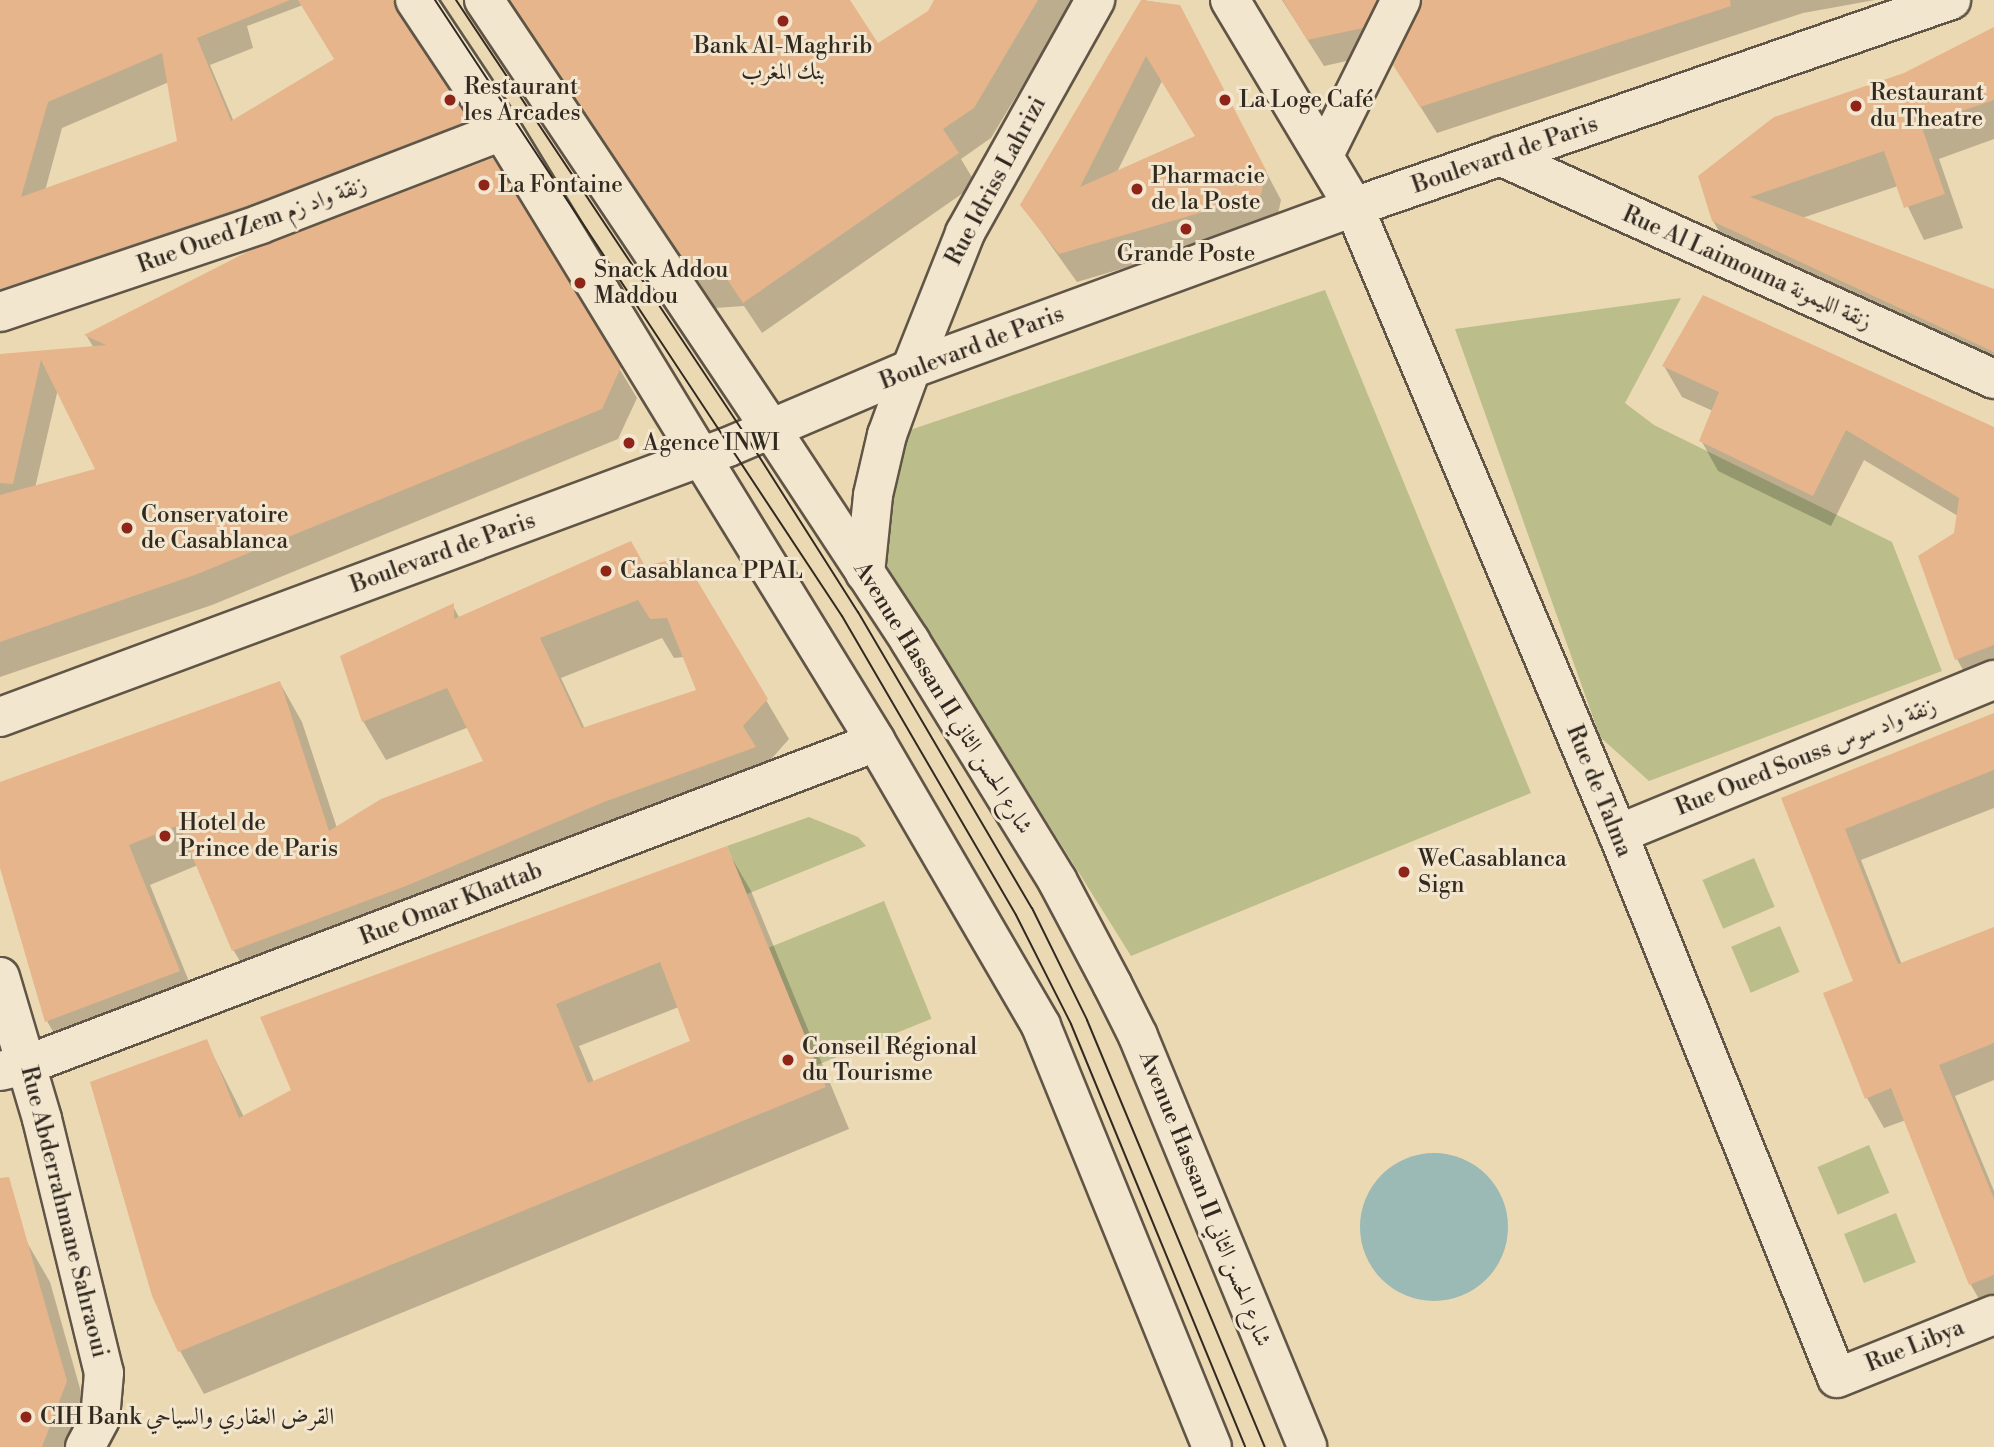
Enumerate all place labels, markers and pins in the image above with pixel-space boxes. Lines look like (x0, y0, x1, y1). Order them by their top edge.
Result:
marker: Bank Al-Maghrib بنك المغرب (775, 13, 791, 29)
place label: Bank Al-Maghrib بنك المغرب (694, 32, 872, 86)
place label: Restaurant les Arcades (464, 73, 581, 127)
place label: Restaurant du Theatre (1870, 79, 1984, 133)
place label: La Loge Café (1239, 86, 1374, 114)
marker: Restaurant les Arcades (442, 92, 458, 108)
marker: La Loge Café (1217, 92, 1233, 108)
marker: Restaurant du Theatre (1848, 98, 1864, 114)
place label: Pharmacie de la Poste (1151, 162, 1265, 216)
place label: La Fontaine (498, 171, 623, 199)
marker: La Fontaine (476, 177, 492, 193)
marker: Pharmacie de la Poste (1129, 181, 1145, 197)
marker: Grande Poste (1178, 221, 1194, 237)
place label: Grande Poste (1117, 240, 1255, 268)
place label: Snack Addou Maddou (594, 256, 728, 310)
marker: Snack Addou Maddou (572, 275, 588, 291)
place label: Agence INWI (643, 429, 780, 457)
marker: Agence INWI (621, 435, 637, 451)
place label: Conservatoire de Casablanca (141, 501, 289, 555)
marker: Conservatoire de Casablanca (119, 520, 135, 536)
place label: Casablanca PPAL (620, 557, 803, 585)
marker: Casablanca PPAL (598, 563, 614, 579)
place label: Hotel de Prince de Paris (179, 809, 338, 863)
marker: Hotel de Prince de Paris (157, 828, 173, 844)
place label: WeCasablanca Sign (1418, 845, 1567, 899)
marker: WeCasablanca Sign (1396, 864, 1412, 880)
place label: Conseil Régional du Tourisme (802, 1033, 977, 1087)
marker: Conseil Régional du Tourisme (780, 1052, 796, 1068)
place label: CIH Bank القرض العقاري والسياحي (40, 1403, 334, 1431)
marker: CIH Bank القرض العقاري والسياحي (18, 1409, 34, 1425)

